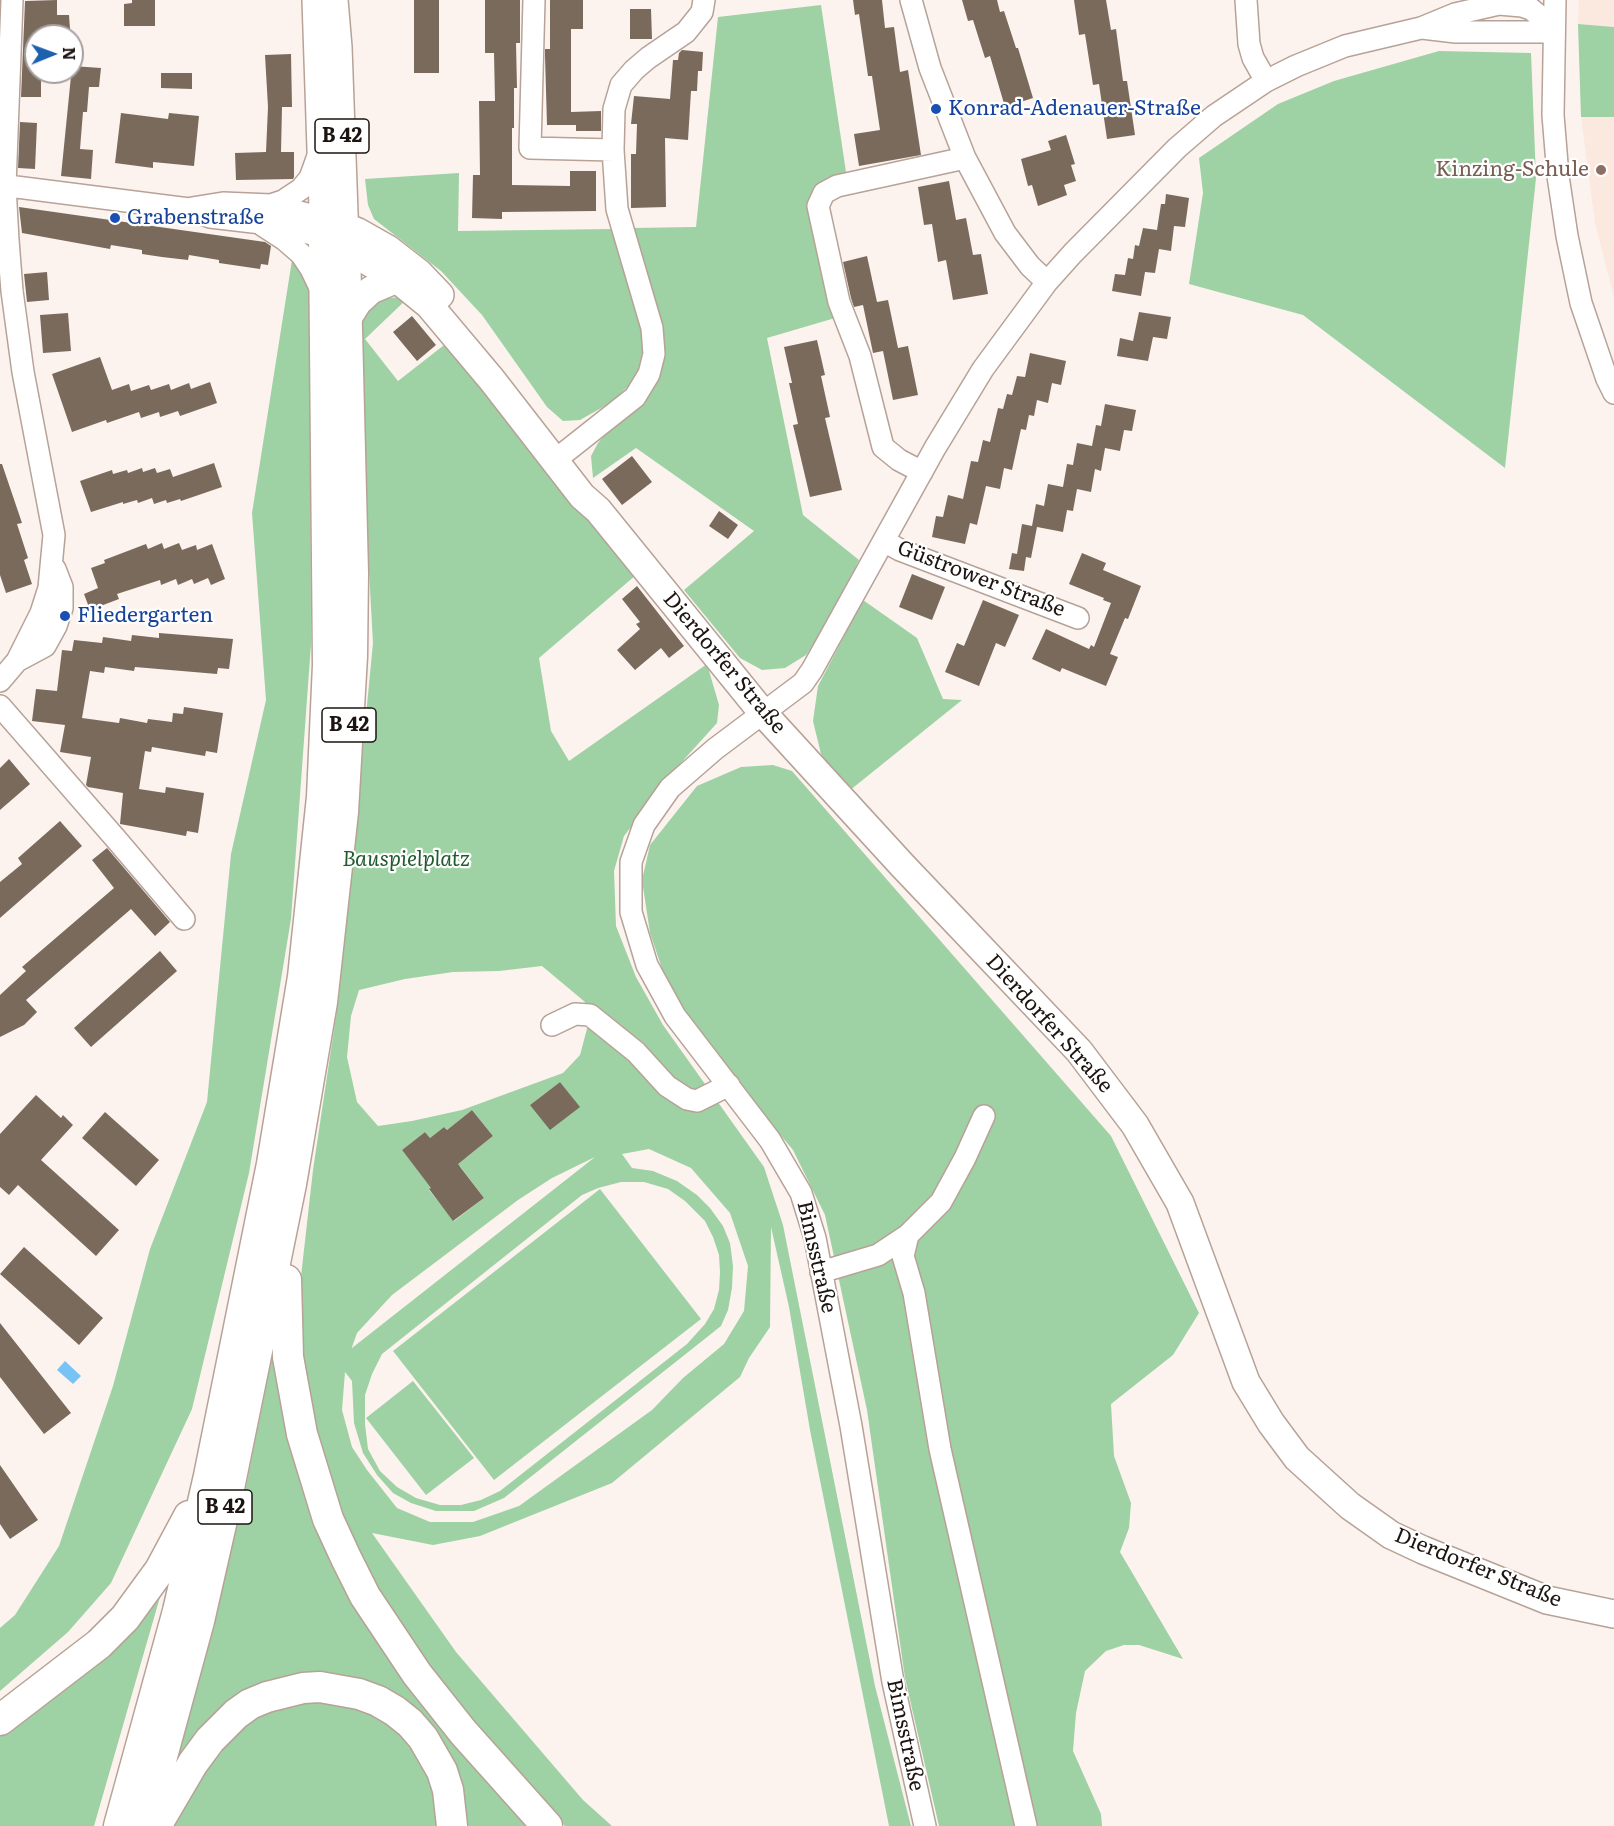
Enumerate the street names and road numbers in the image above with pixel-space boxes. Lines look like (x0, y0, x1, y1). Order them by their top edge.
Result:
road number: B 42 (315, 119, 369, 153)
street label: Güstrower Straße (894, 535, 1068, 623)
street label: Dierdorfer Straße (657, 587, 791, 739)
road number: B 42 (322, 708, 376, 742)
street label: Dierdorfer Straße (980, 950, 1118, 1098)
street label: Bimsstraße (791, 1199, 841, 1315)
road number: B 42 (198, 1490, 252, 1524)
street label: Dierdorfer Straße (1391, 1523, 1565, 1613)
street label: Bimsstraße (881, 1677, 929, 1793)

